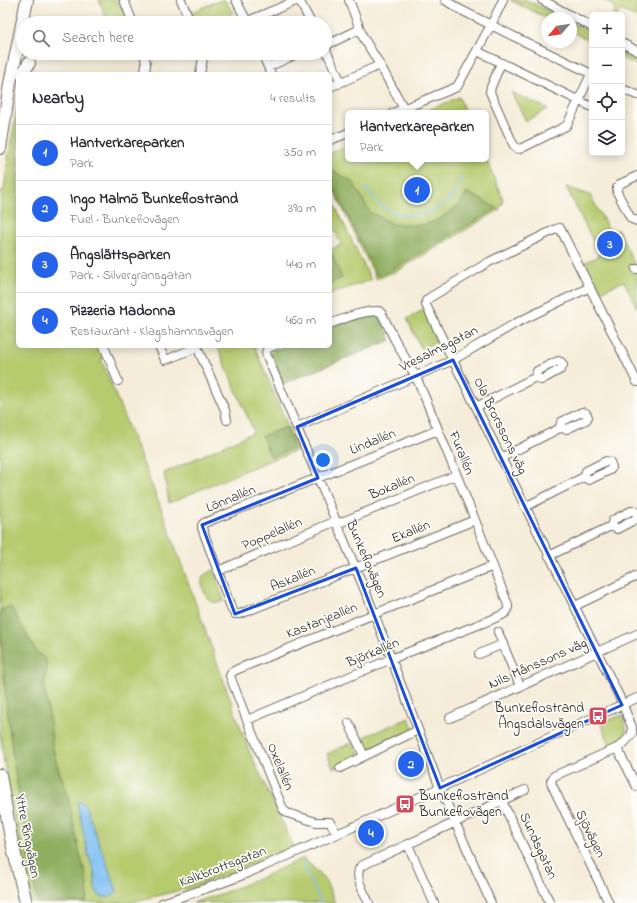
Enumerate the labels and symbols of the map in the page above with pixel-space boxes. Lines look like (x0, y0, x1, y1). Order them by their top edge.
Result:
north arrow (541, 12, 577, 48)
pin: 1 (404, 175, 430, 205)
pin: 3 (597, 229, 623, 259)
street label: Vresalmsgatan (395, 320, 482, 379)
street label: Ola Brorssons väg (466, 374, 533, 479)
street label: Lindallén (347, 423, 399, 461)
street label: Furallén (442, 427, 479, 478)
your location (313, 450, 333, 470)
street label: Bokallén (365, 468, 418, 506)
street label: Lönnallén (203, 480, 259, 518)
street label: Poppelallén (239, 512, 306, 556)
street label: Ekallén (388, 515, 434, 549)
street label: Bunkeflovägen (339, 516, 392, 602)
street label: Askallén (267, 560, 319, 598)
street label: Kastanjeallén (283, 597, 361, 645)
street label: Björkallén (342, 632, 403, 674)
street label: Nils Månssons väg (485, 633, 591, 696)
place label: Bunkeflostrand Ängsdalsvägen (493, 698, 584, 736)
bus stop icon: Bunkeflostrand Ängsdalsvägen (587, 705, 609, 727)
street label: Oxelallén (261, 740, 299, 794)
pin: 2 (398, 749, 424, 779)
place label: Bunkeflostrand Bunkeflovägen (418, 786, 509, 824)
street label: Yttre Ringvägen (8, 792, 45, 880)
bus stop icon: Bunkeflostrand Bunkeflovägen (394, 793, 416, 815)
street label: Sjövägen (568, 806, 611, 862)
street label: Sundsgatan (512, 809, 563, 884)
pin: 4 (358, 818, 384, 848)
street label: Kalkbrottsgatan (177, 841, 270, 894)

